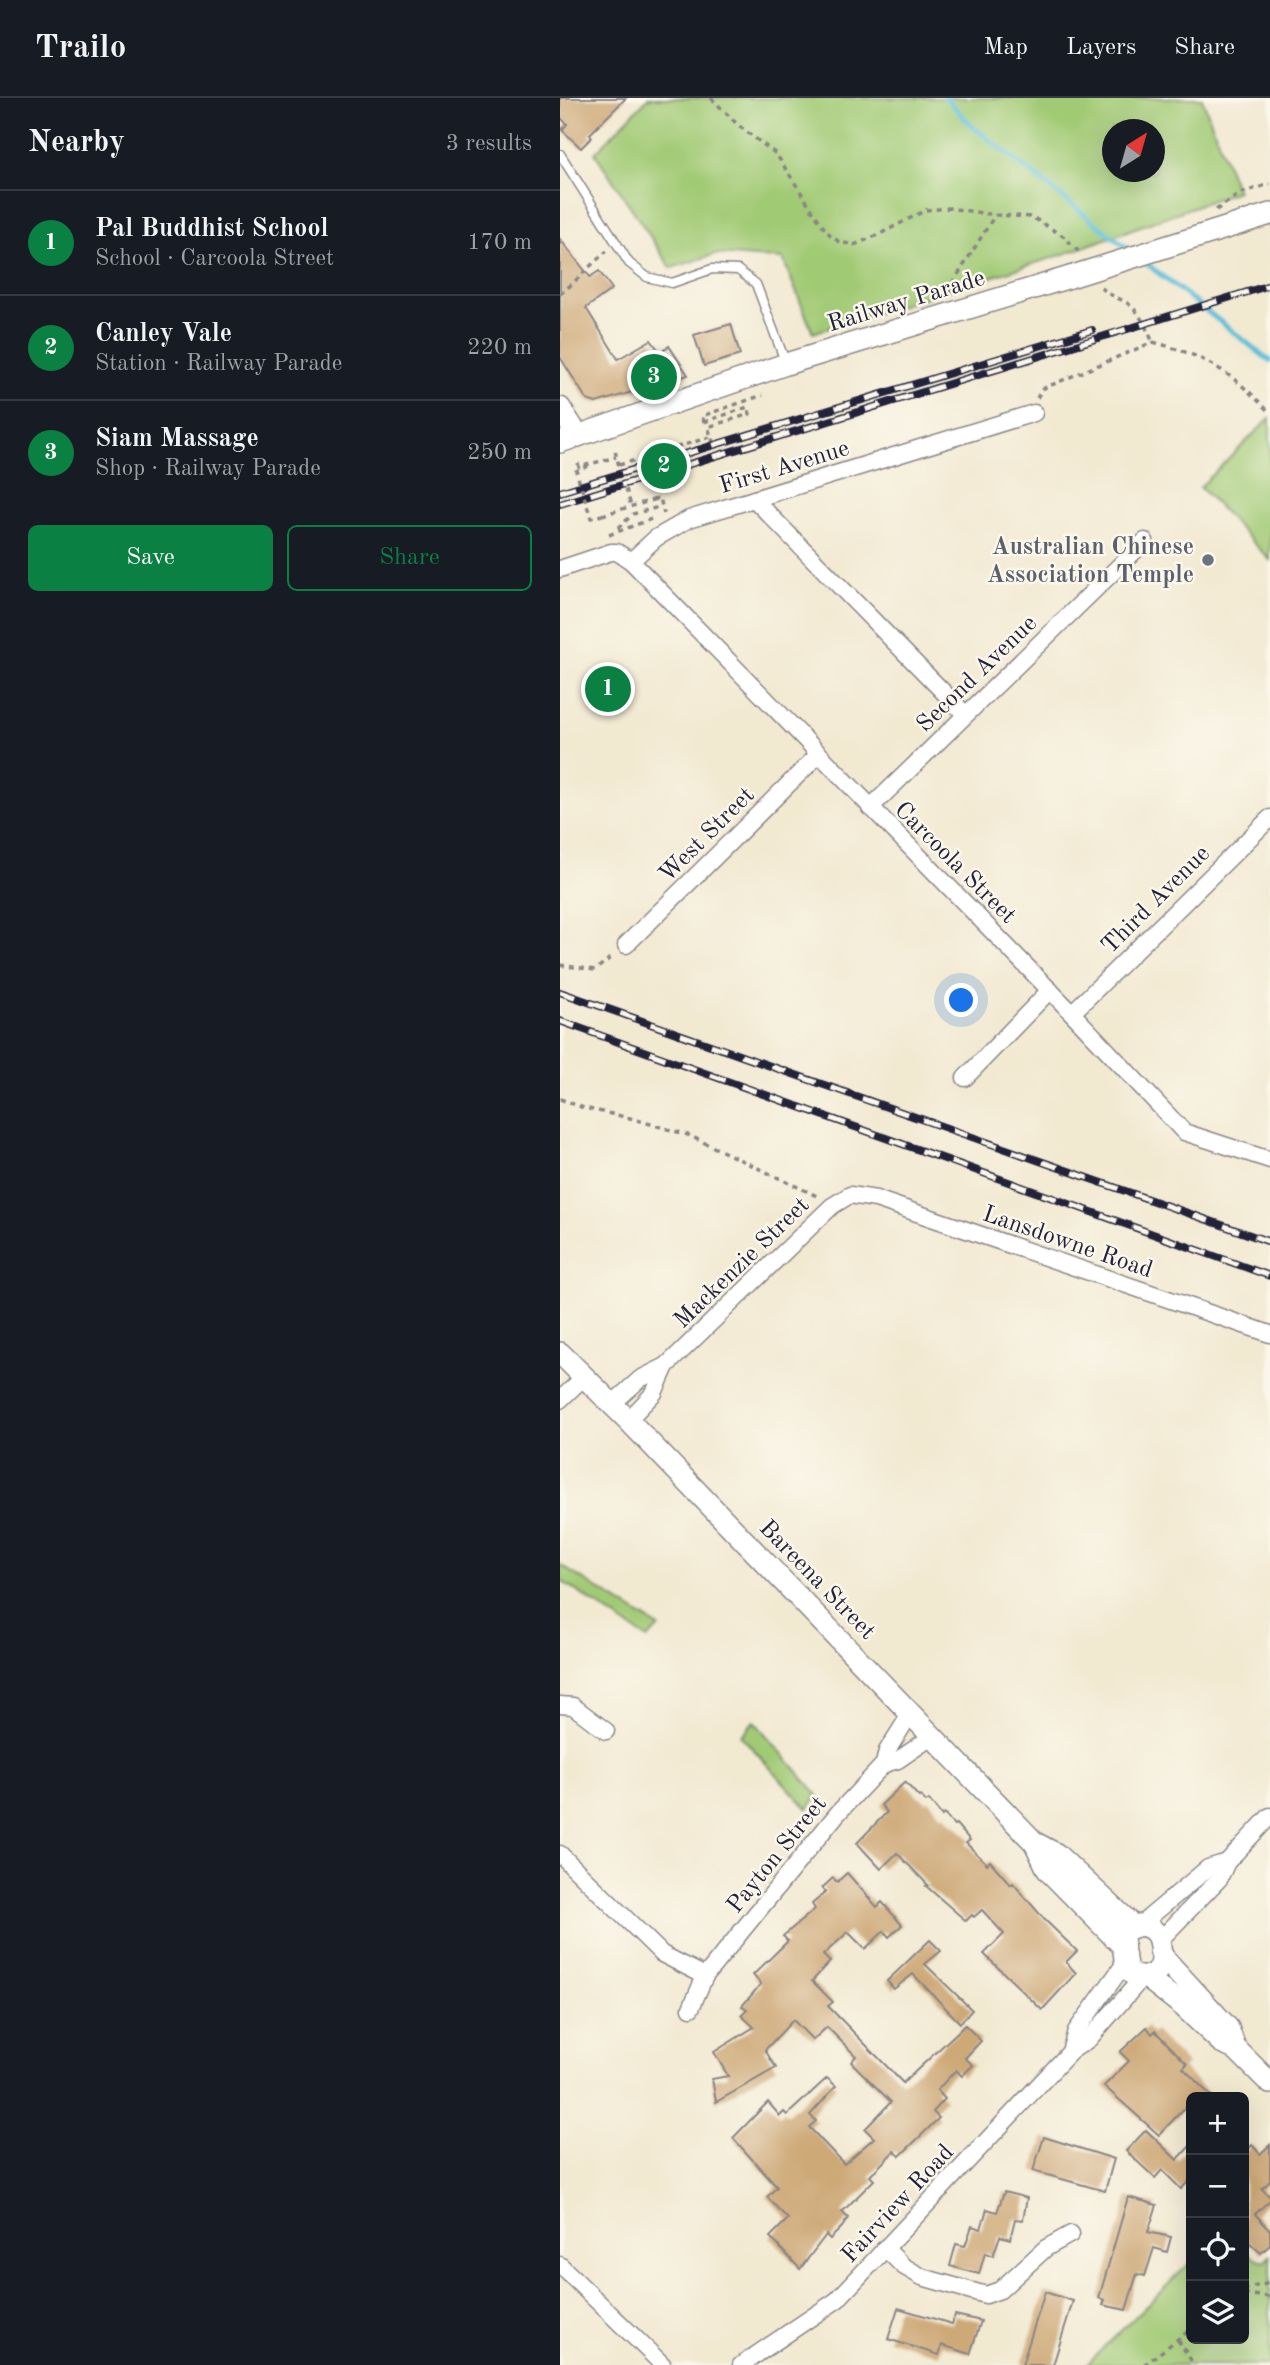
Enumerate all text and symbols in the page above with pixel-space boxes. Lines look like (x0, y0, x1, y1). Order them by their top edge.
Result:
text: Trailo (35, 32, 126, 65)
text: Map (984, 36, 1028, 60)
text: Layers (1066, 36, 1136, 60)
text: Share (1174, 36, 1235, 60)
north arrow (1102, 119, 1165, 182)
text: Nearby (28, 128, 125, 158)
text: 3 results (446, 132, 532, 155)
text: Pal Buddhist School (95, 216, 329, 242)
text: 1 (44, 231, 58, 254)
text: 170 m (467, 231, 532, 254)
text: School · Carcoola Street (95, 247, 334, 270)
street label: Railway Parade (825, 267, 988, 337)
text: Canley Vale (95, 321, 232, 347)
text: 2 (44, 336, 58, 359)
text: 220 m (467, 336, 532, 359)
pin: 3 (631, 351, 677, 403)
text: Station · Railway Parade (95, 352, 342, 375)
text: Siam Massage (95, 426, 259, 452)
street label: First Avenue (717, 437, 852, 499)
pin: 2 (641, 440, 687, 492)
text: 3 (44, 441, 58, 464)
text: 250 m (467, 441, 532, 464)
text: Shop · Railway Parade (95, 457, 321, 480)
button: Save (28, 525, 273, 591)
button: Share (287, 525, 532, 591)
place label: Australian Chinese Association Temple (987, 536, 1194, 588)
marker: Australian Chinese Association Temple (1200, 552, 1216, 568)
street label: Second Avenue (913, 611, 1042, 738)
pin: 1 (585, 663, 631, 715)
street label: West Street (655, 783, 760, 888)
street label: Carcoola Street (889, 798, 1020, 929)
street label: Third Avenue (1098, 842, 1215, 959)
your location (944, 983, 978, 1017)
street label: Mackenzie Street (670, 1193, 814, 1334)
street label: Lansdowne Road (979, 1203, 1155, 1283)
street label: Bareena Street (754, 1516, 879, 1645)
street label: Payton Street (723, 1792, 832, 1918)
map controls (1186, 2092, 1249, 2344)
button: + (1186, 2092, 1249, 2155)
street label: Fairview Road (838, 2141, 959, 2268)
button: − (1186, 2155, 1249, 2218)
button: locate (1186, 2218, 1249, 2281)
button: layers (1186, 2281, 1249, 2344)

